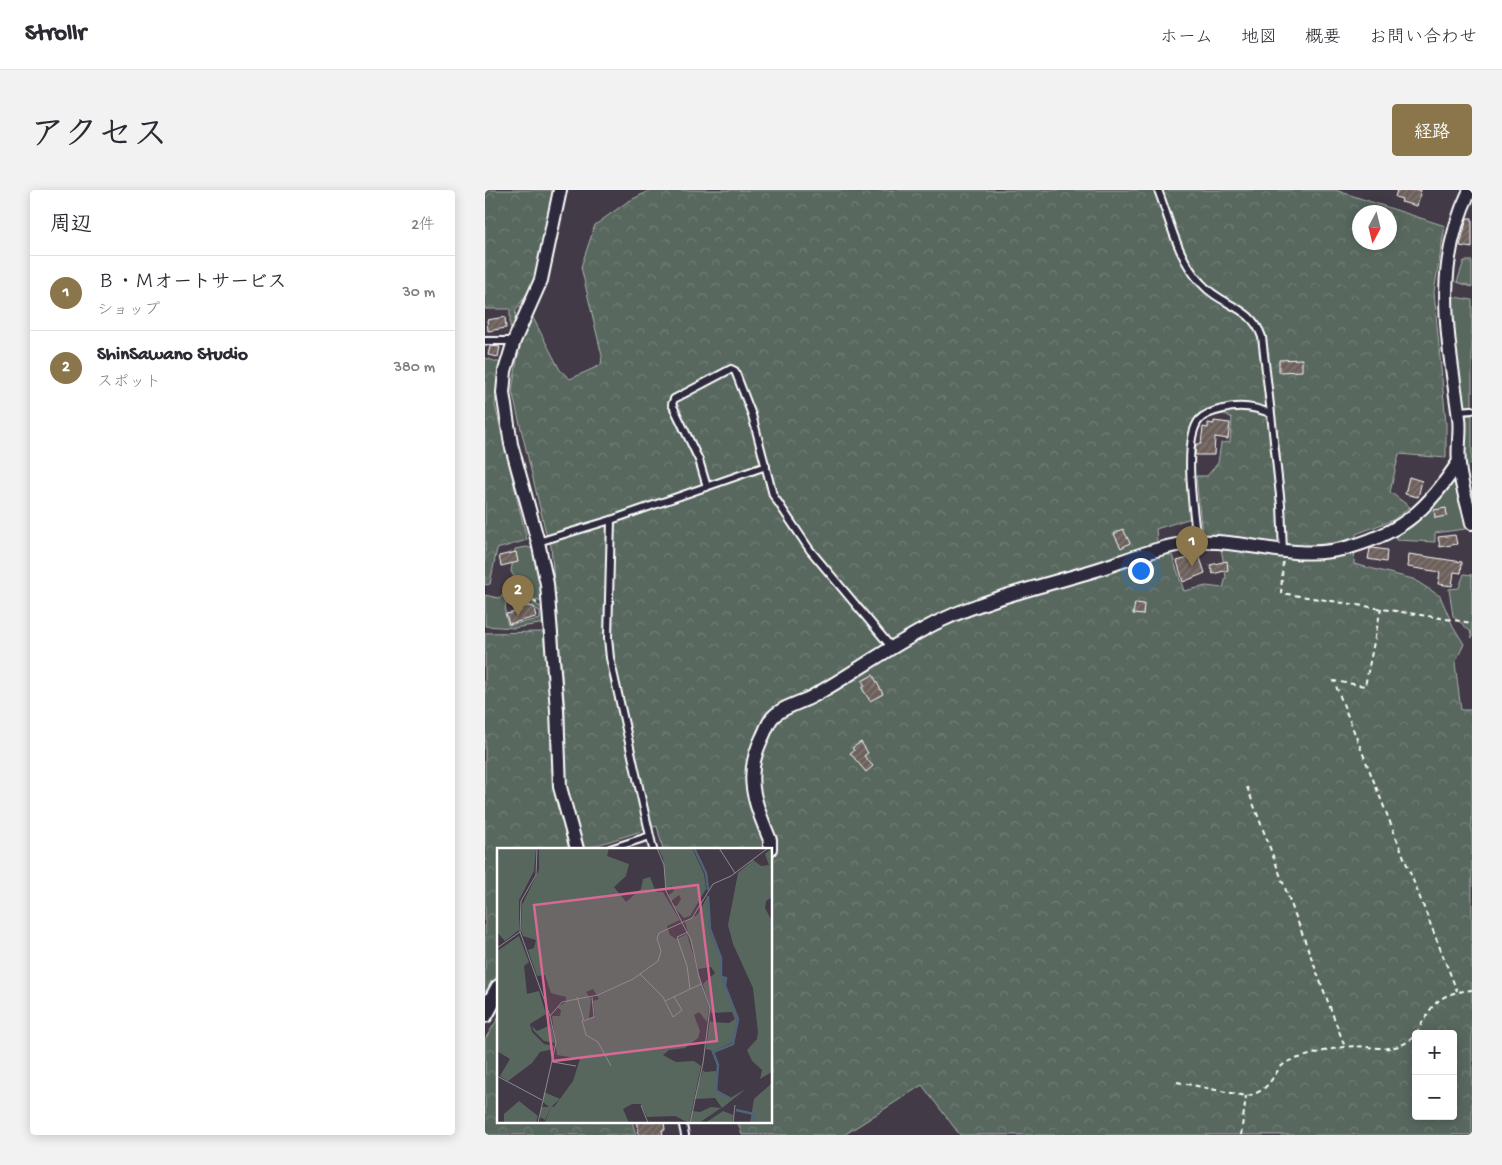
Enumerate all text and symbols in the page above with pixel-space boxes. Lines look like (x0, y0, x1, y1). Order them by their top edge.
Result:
text: Strollr (25, 20, 86, 49)
text: ホーム (1160, 28, 1213, 49)
text: 地図 (1241, 28, 1277, 49)
text: 概要 (1305, 28, 1341, 49)
text: お問い合わせ (1369, 28, 1477, 49)
button: 経路 (1392, 104, 1472, 156)
text: アクセス (30, 117, 168, 158)
north arrow (1352, 205, 1397, 250)
text: 周辺 (50, 214, 92, 239)
text: 2件 (411, 217, 435, 236)
text: Ｂ・Ｍオートサービス (97, 272, 287, 295)
text: 1 (63, 284, 69, 303)
text: 30 m (402, 284, 435, 303)
text: ショップ (97, 302, 160, 321)
text: ShinSawano Studio (97, 344, 248, 367)
text: 2 (62, 359, 70, 378)
text: 380 m (394, 359, 435, 378)
text: スポット (97, 374, 161, 393)
pin: 1 (1176, 526, 1208, 567)
your location (1128, 558, 1154, 584)
pin: 2 (502, 575, 534, 616)
inset map (497, 848, 773, 1122)
map controls (1412, 1030, 1457, 1120)
button: + (1412, 1030, 1457, 1075)
button: − (1412, 1075, 1457, 1120)

